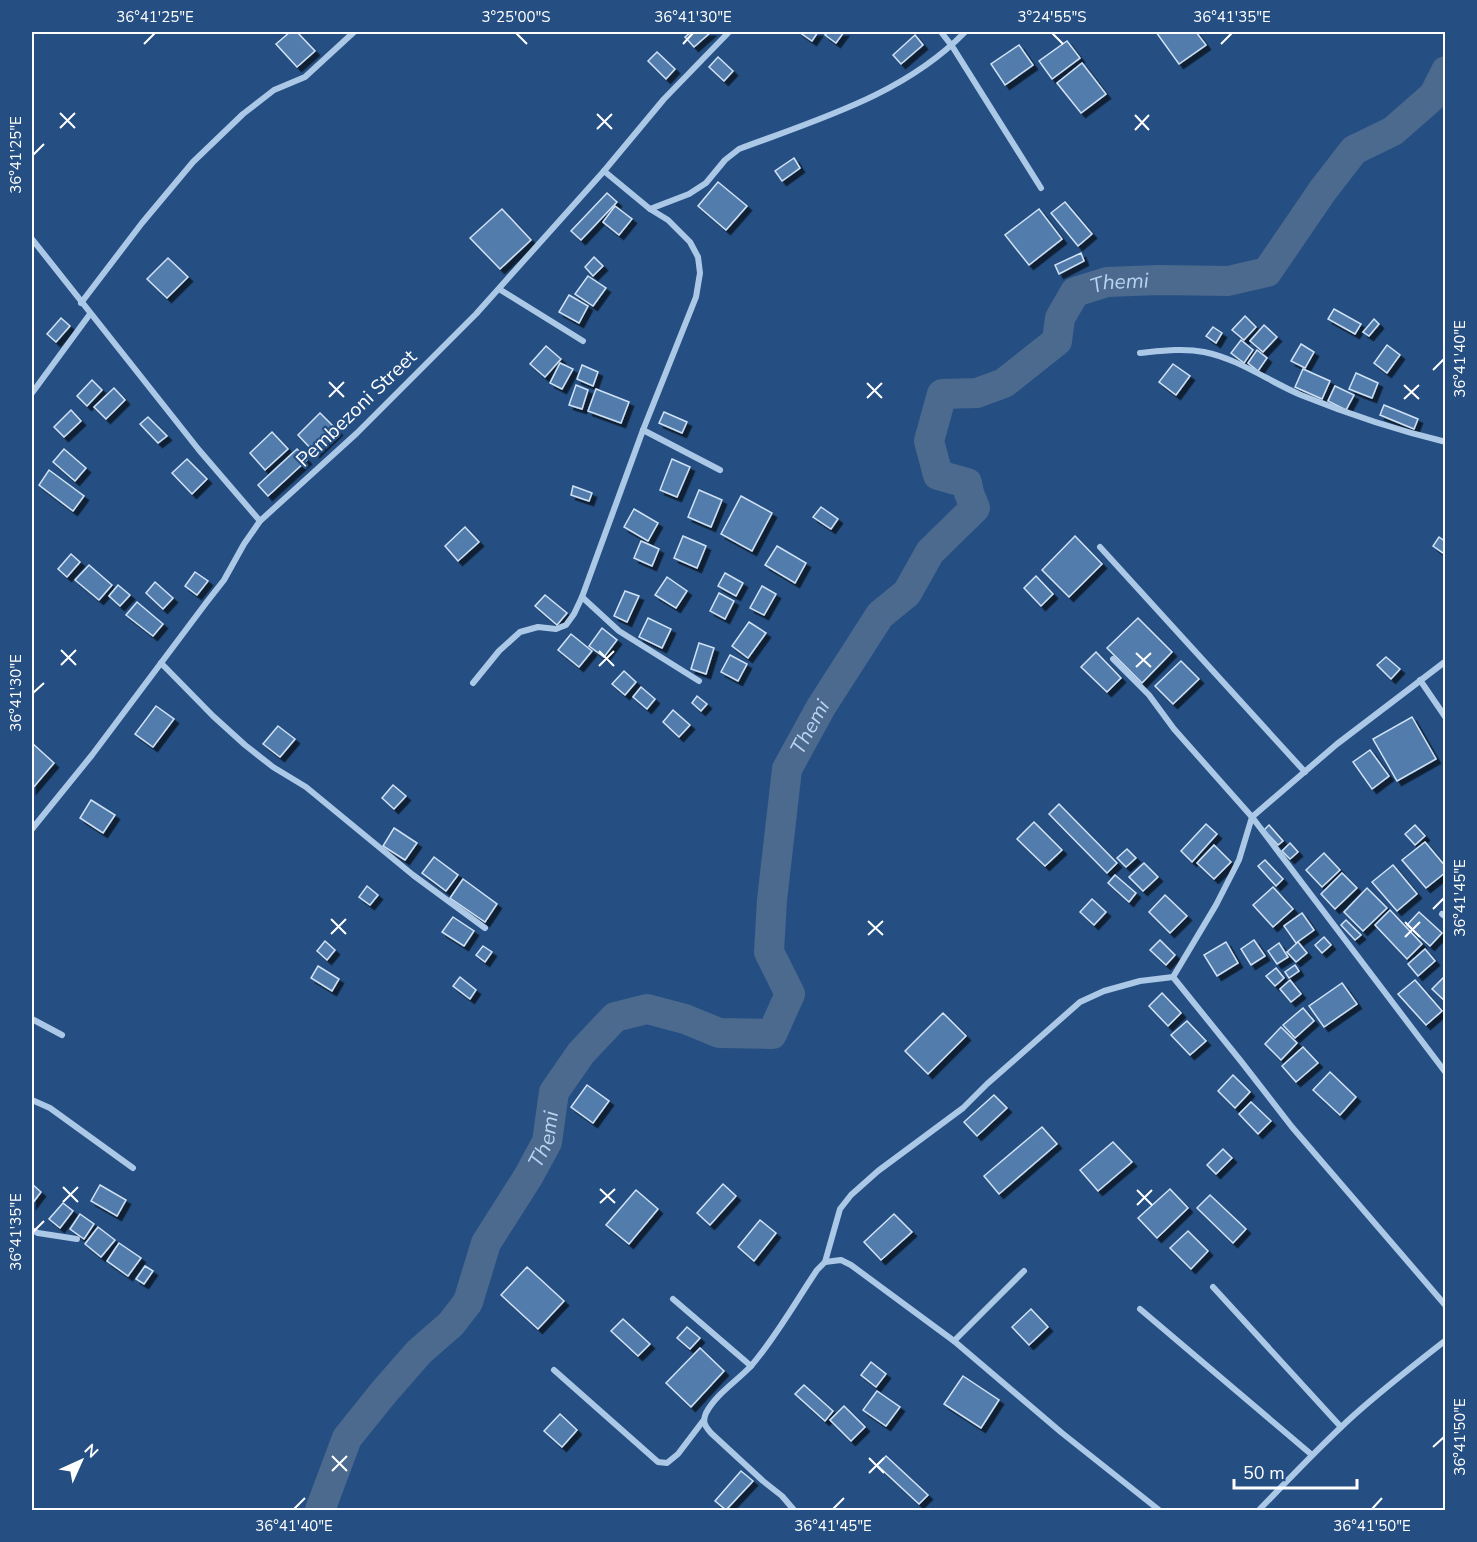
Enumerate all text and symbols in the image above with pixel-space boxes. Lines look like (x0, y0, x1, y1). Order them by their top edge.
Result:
text: 36°41'25"E (116, 7, 194, 27)
text: 3°25'00"S (482, 7, 550, 27)
text: 36°41'30"E (654, 7, 732, 27)
text: 3°24'55"S (1018, 7, 1086, 27)
text: 36°41'35"E (1193, 7, 1271, 27)
text: 36°41'25"E (6, 116, 26, 194)
water label: Themi (1087, 266, 1150, 300)
text: 36°41'40"E (1450, 320, 1470, 398)
street label: Pembezoni Street (290, 343, 423, 473)
text: 36°41'30"E (6, 654, 26, 732)
water label: Themi (784, 693, 837, 760)
text: 36°41'45"E (1450, 859, 1470, 937)
water label: Themi (522, 1108, 565, 1173)
text: 36°41'35"E (6, 1193, 26, 1271)
text: 36°41'50"E (1450, 1398, 1470, 1476)
north arrow (51, 1431, 111, 1491)
text: N (79, 1439, 103, 1463)
scale bar (1234, 1452, 1357, 1490)
text: 50 m (1243, 1461, 1285, 1485)
text: 36°41'40"E (255, 1516, 333, 1536)
text: 36°41'45"E (794, 1516, 872, 1536)
text: 36°41'50"E (1333, 1516, 1411, 1536)

